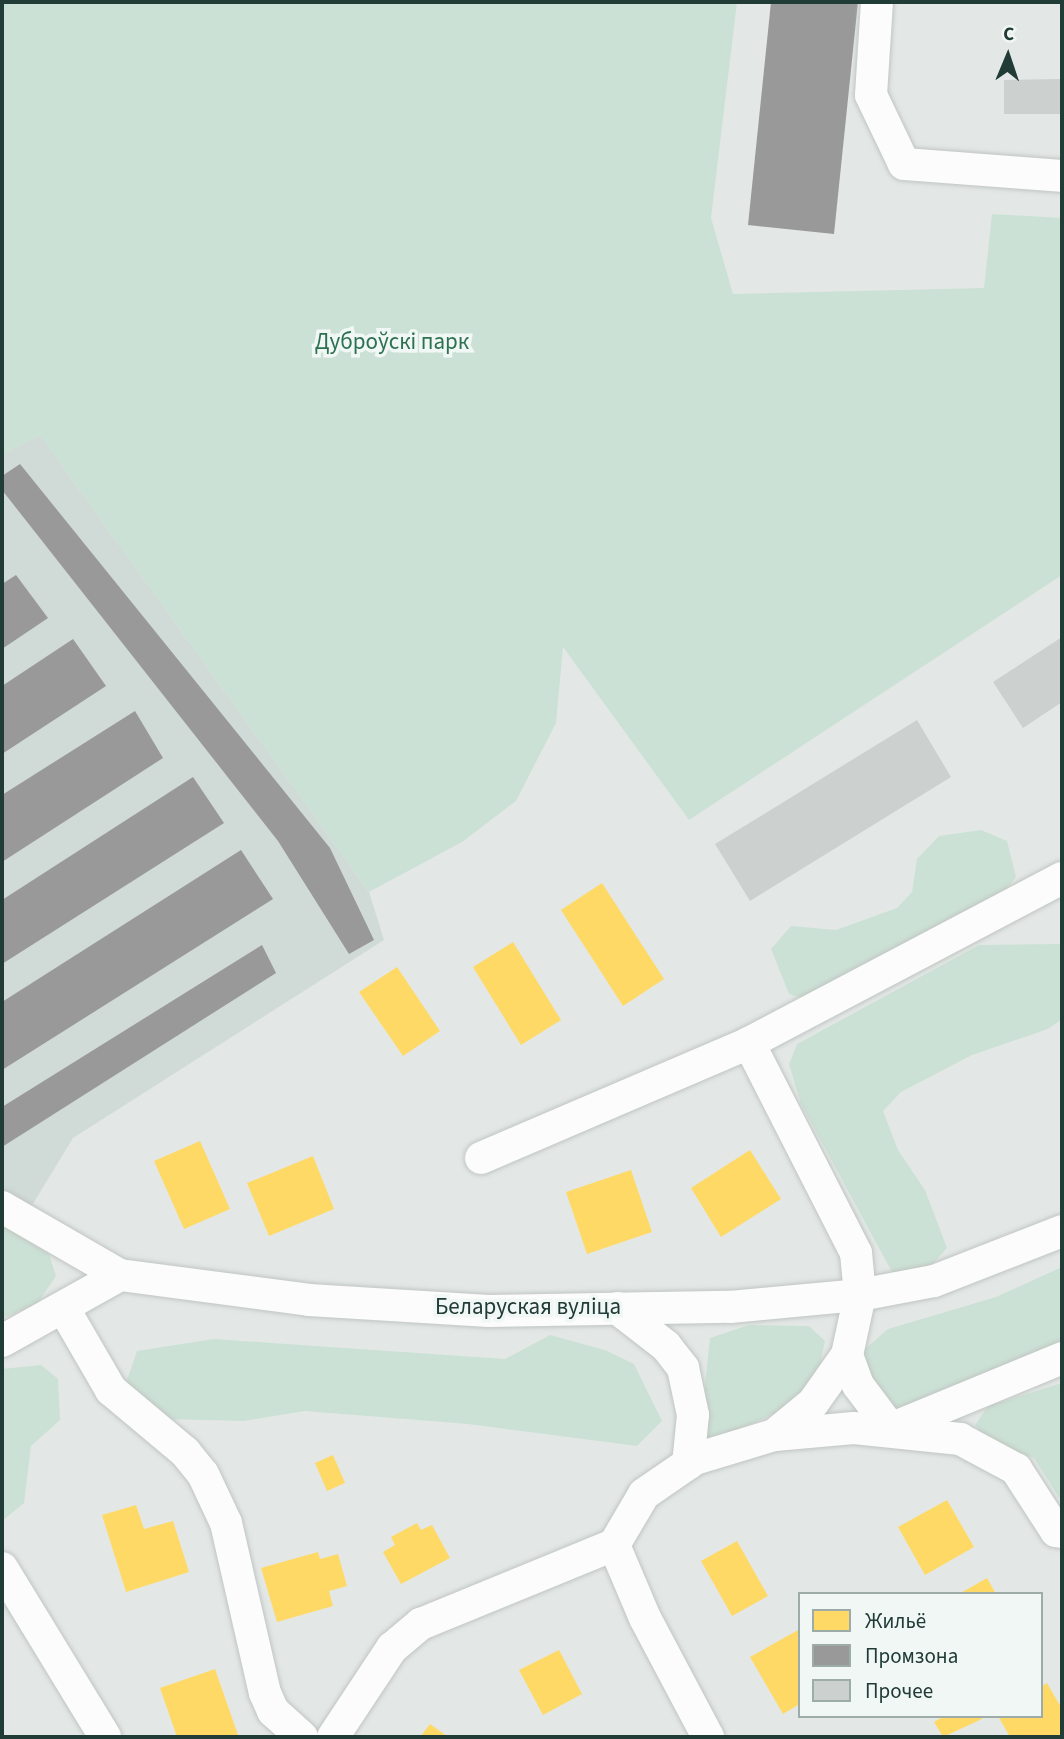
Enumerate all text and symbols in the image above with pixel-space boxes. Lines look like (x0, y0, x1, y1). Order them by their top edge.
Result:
north arrow (973, 21, 1043, 91)
text: С (1003, 21, 1015, 48)
park label: Дуброўскі парк (315, 328, 469, 356)
street label: Беларуская вуліца (435, 1293, 621, 1321)
legend (798, 1592, 1043, 1718)
text: Жильё (865, 1606, 926, 1636)
text: Промзона (865, 1641, 958, 1671)
text: Прочее (865, 1676, 933, 1706)

